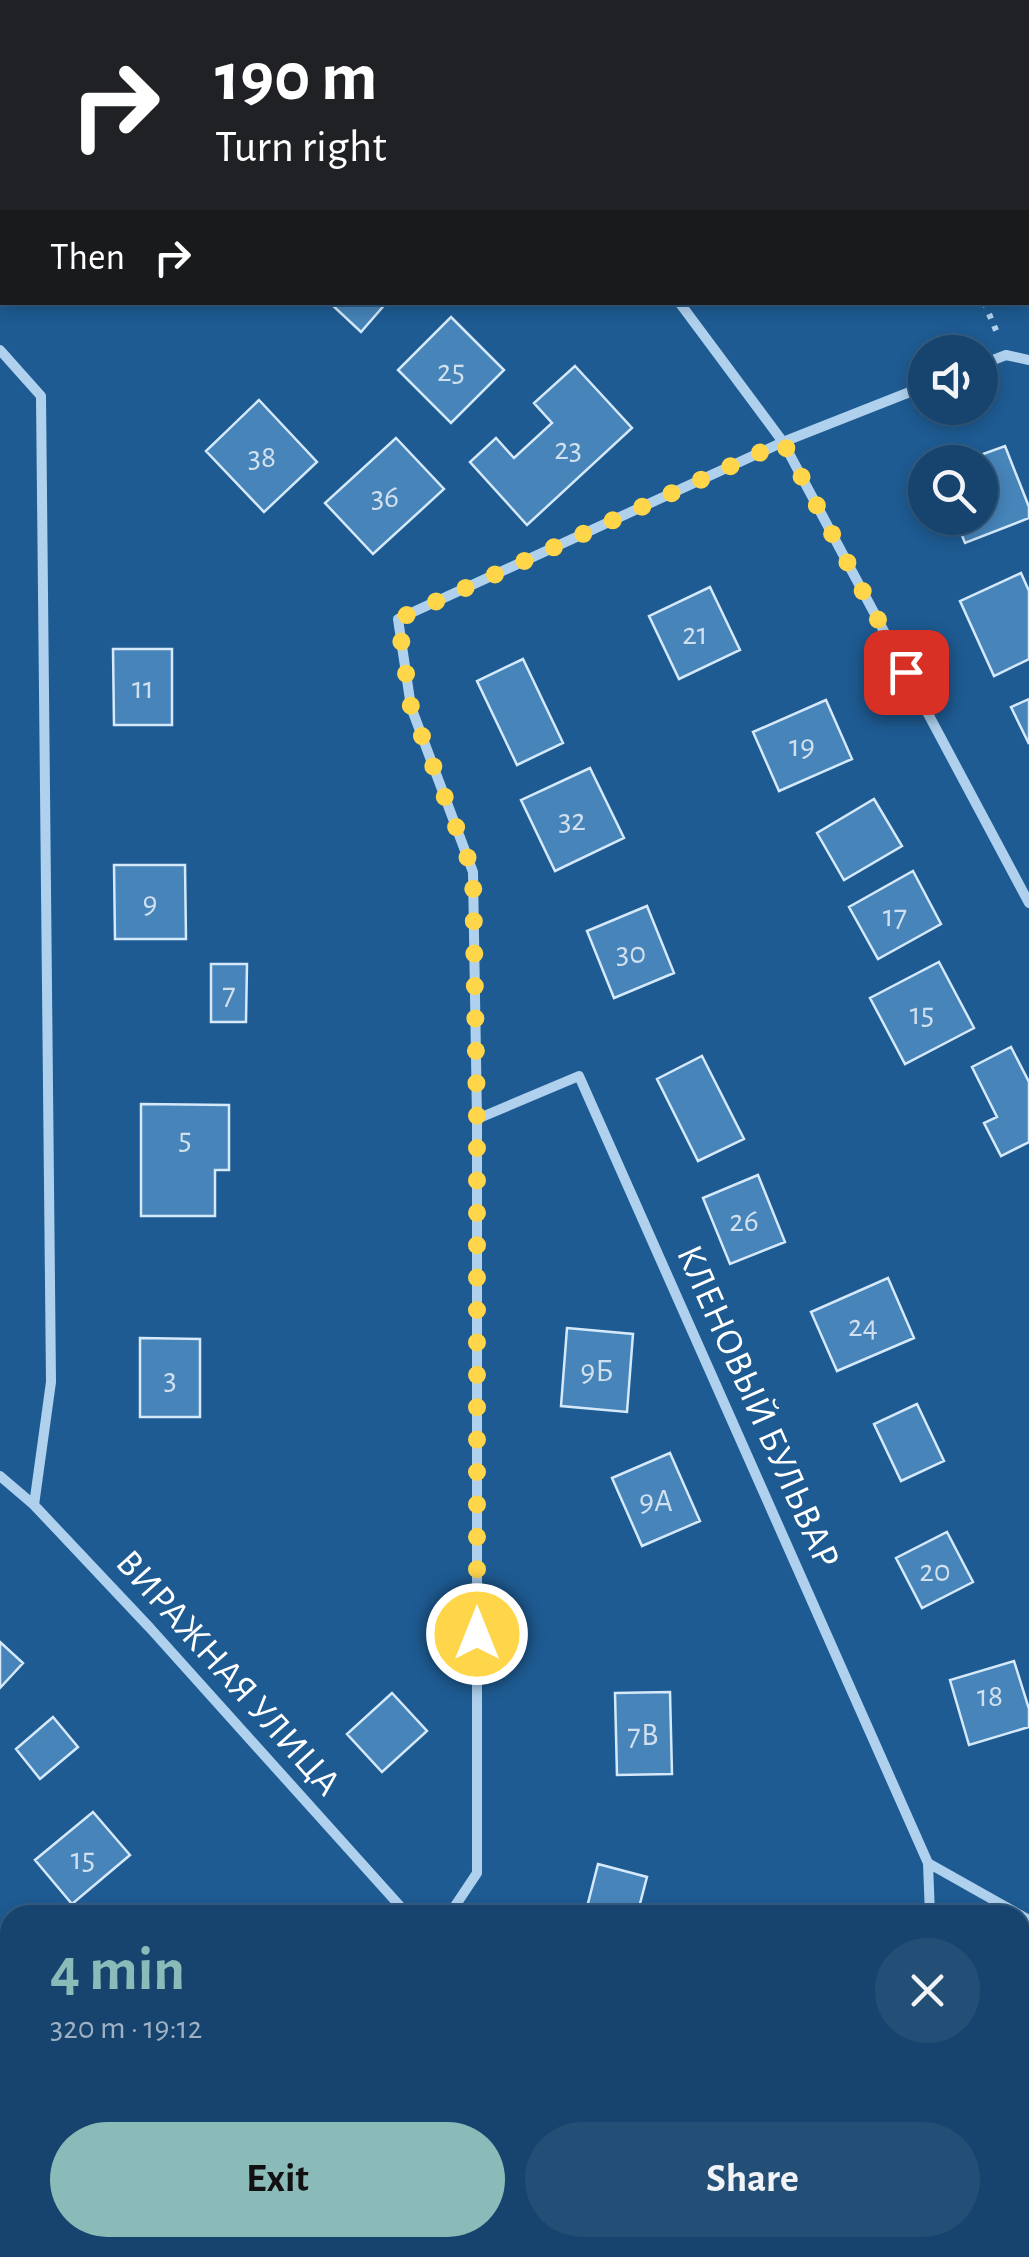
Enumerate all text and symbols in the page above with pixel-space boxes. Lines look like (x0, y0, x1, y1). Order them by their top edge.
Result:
icon: right (50, 40, 180, 170)
text: 190 m (215, 43, 378, 113)
text: Turn right (215, 125, 387, 170)
icon: right (145, 230, 200, 285)
text: Then (50, 239, 125, 277)
map controls (908, 335, 998, 535)
button: sound (908, 335, 998, 425)
house number: 25 (437, 355, 465, 387)
house number: 23 (554, 433, 582, 465)
house number: 38 (248, 441, 276, 473)
button: search (908, 445, 998, 535)
house number: 36 (371, 481, 399, 513)
house number: 21 (682, 618, 708, 650)
pin (864, 630, 949, 715)
icon: arrive (879, 645, 934, 700)
house number: 11 (132, 672, 154, 704)
house number: 19 (789, 730, 815, 762)
house number: 32 (558, 804, 586, 836)
house number: 9 (142, 887, 158, 919)
house number: 17 (883, 900, 907, 932)
house number: 30 (616, 937, 646, 969)
house number: 7 (222, 978, 236, 1010)
house number: 15 (910, 998, 934, 1030)
house number: 5 (178, 1123, 192, 1155)
house number: 26 (729, 1205, 759, 1237)
street label: КЛЕНОВЫЙ БУЛЬВАР (669, 1239, 847, 1574)
house number: 24 (848, 1310, 878, 1342)
house number: 9Б (580, 1355, 614, 1387)
house number: 3 (163, 1363, 177, 1395)
house number: 9А (639, 1485, 673, 1517)
street label: ВИРАЖНАЯ УЛИЦА (108, 1544, 347, 1803)
house number: 20 (919, 1555, 951, 1587)
position arrow (425, 1582, 529, 1686)
house number: 18 (977, 1680, 1003, 1712)
house number: 7В (627, 1719, 659, 1751)
house number: 15 (71, 1843, 95, 1875)
button: close (875, 1938, 980, 2043)
text: 4 min (50, 1941, 185, 2001)
text: 320 m · 19:12 (50, 2012, 202, 2044)
button: Exit (50, 2122, 505, 2237)
button: Share (525, 2122, 980, 2237)

